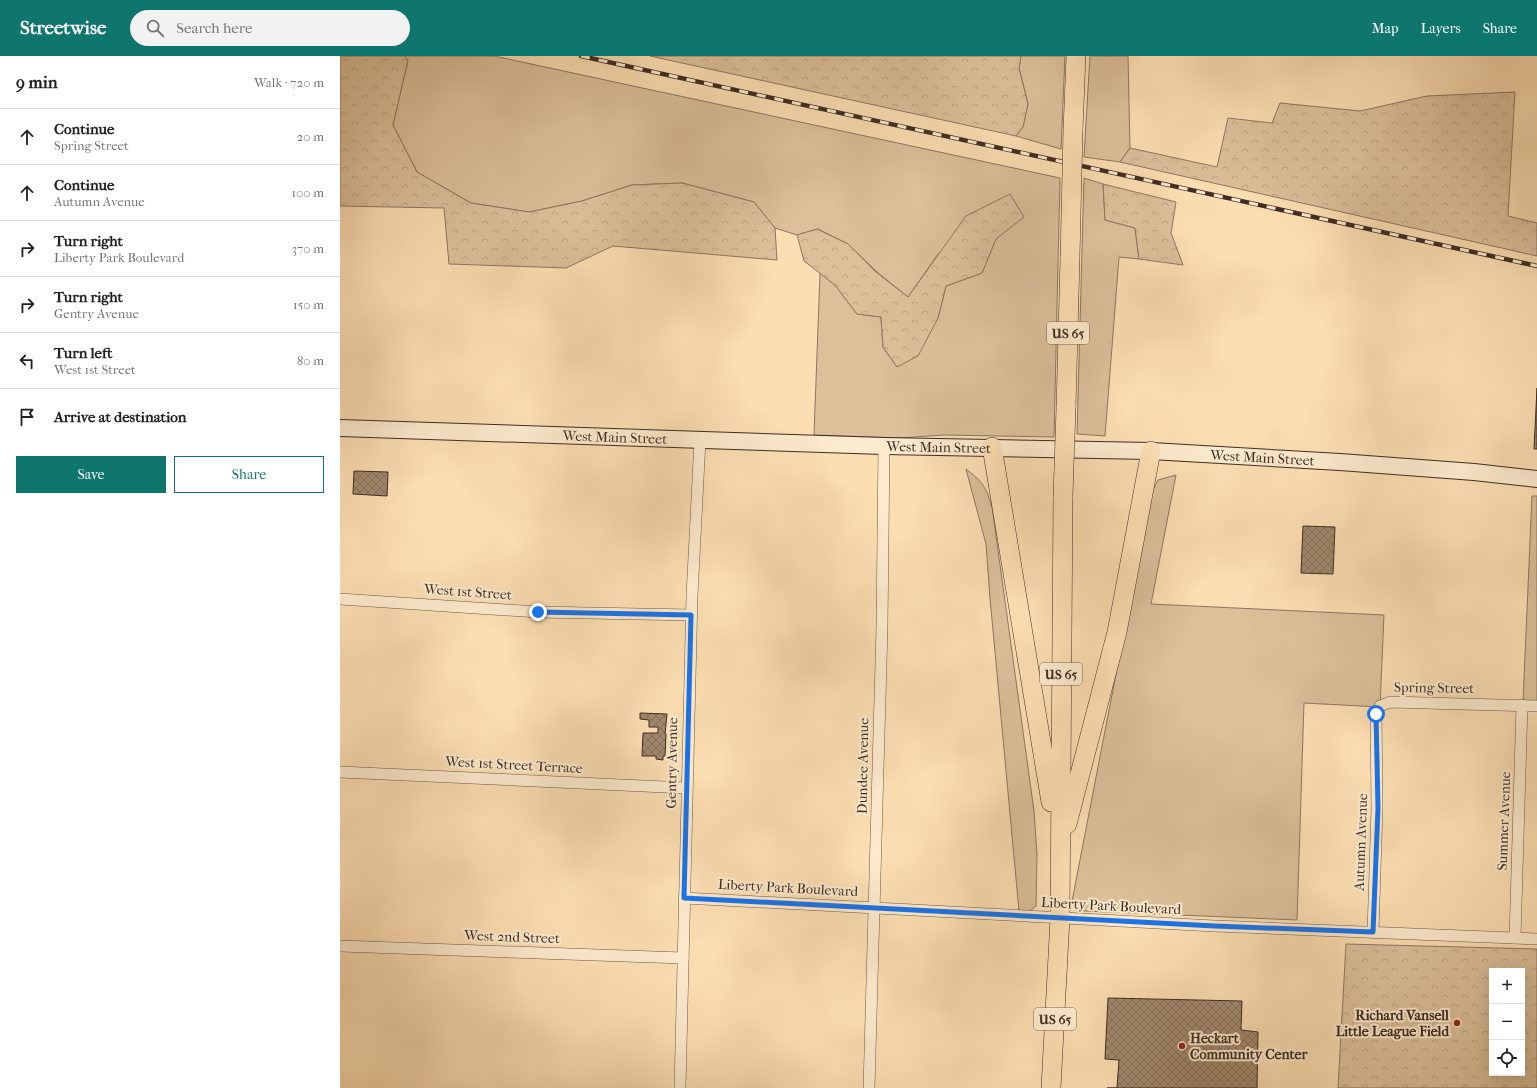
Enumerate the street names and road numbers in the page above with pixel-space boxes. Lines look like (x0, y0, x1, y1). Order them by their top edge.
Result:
road number: US 65 (1047, 322, 1089, 344)
street label: West Main Street (561, 427, 667, 447)
street label: West Main Street (885, 438, 991, 457)
street label: West Main Street (1209, 446, 1315, 469)
street label: West 1st Street (423, 580, 513, 604)
road number: US 65 (1040, 663, 1082, 685)
street label: Spring Street (1394, 679, 1474, 697)
street label: Gentry Avenue (663, 717, 681, 809)
street label: Dundee Avenue (854, 718, 872, 814)
street label: West 1st Street Terrace (444, 753, 583, 777)
street label: Summer Avenue (1494, 771, 1514, 871)
street label: Autumn Avenue (1351, 793, 1371, 892)
street label: Liberty Park Boulevard (717, 876, 859, 900)
street label: Liberty Park Boulevard (1040, 894, 1182, 918)
street label: West 2nd Street (463, 927, 560, 947)
road number: US 65 (1034, 1008, 1076, 1030)

